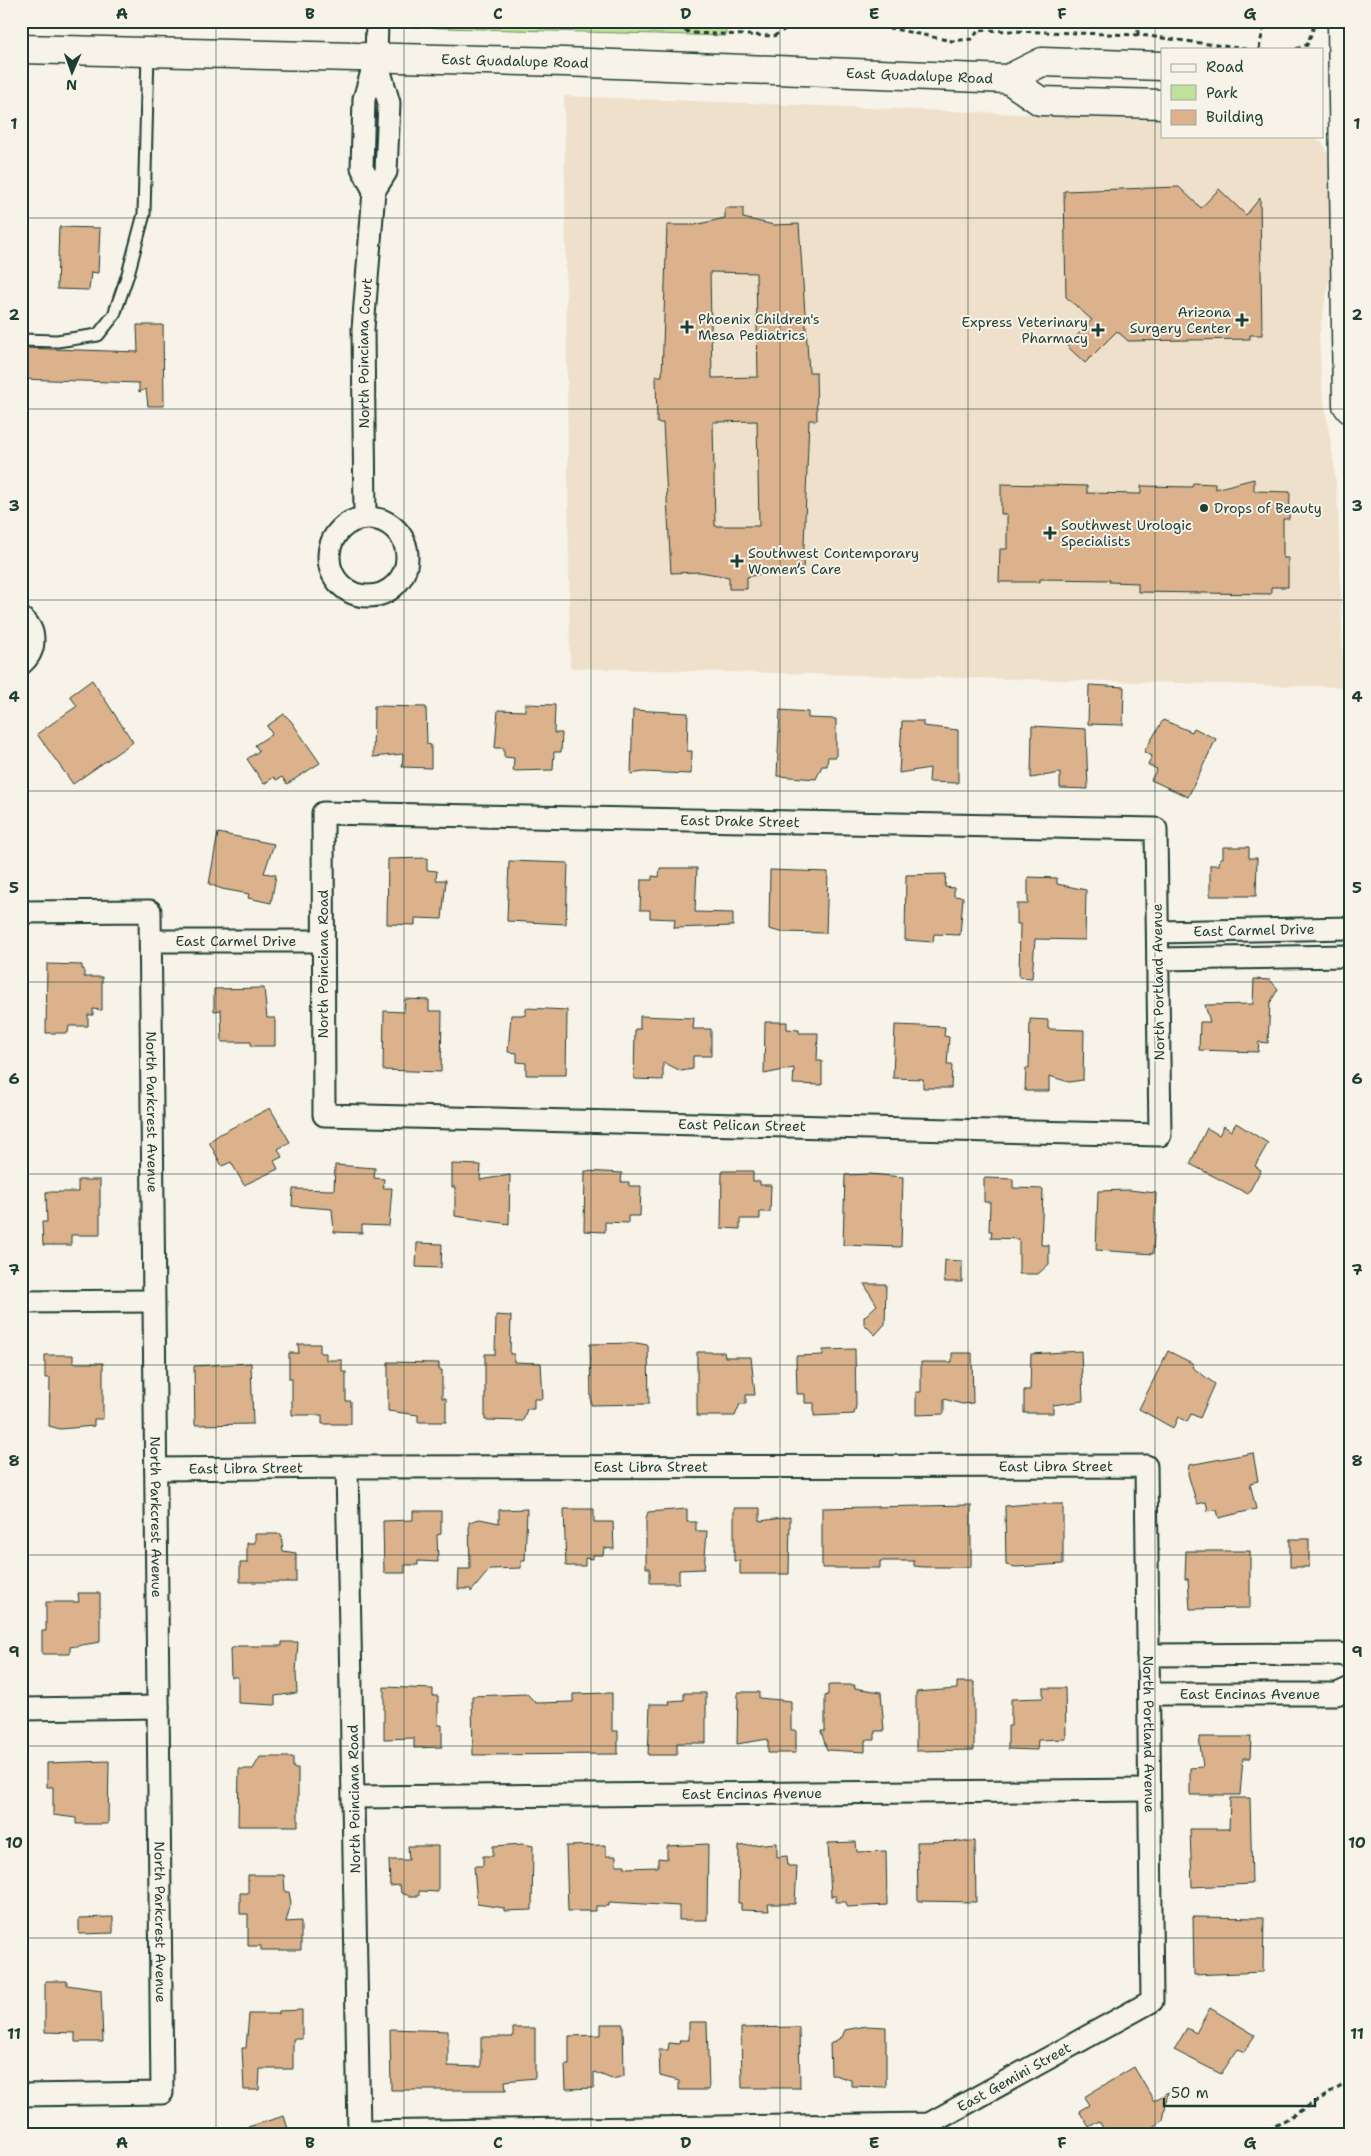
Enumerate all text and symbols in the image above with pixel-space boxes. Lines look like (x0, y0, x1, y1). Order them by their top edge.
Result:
text: A (116, 3, 128, 24)
text: B (305, 3, 315, 24)
text: C (493, 3, 503, 24)
text: D (680, 3, 692, 24)
text: E (869, 3, 879, 24)
text: F (1057, 3, 1067, 24)
text: G (1244, 3, 1257, 24)
north arrow (48, 48, 98, 98)
legend (1161, 48, 1324, 138)
street label: East Guadalupe Road (441, 50, 589, 72)
text: Road (1206, 57, 1244, 77)
street label: East Guadalupe Road (846, 64, 994, 87)
text: N (66, 76, 77, 94)
text: Park (1206, 83, 1238, 103)
text: Building (1206, 107, 1263, 127)
text: 1 (10, 113, 18, 134)
text: 1 (1353, 113, 1361, 134)
street label: North Poinciana Court (354, 277, 376, 429)
place label: Arizona Surgery Center (1130, 303, 1231, 337)
text: 2 (8, 304, 20, 325)
text: 2 (1351, 304, 1363, 325)
place label: Phoenix Children's Mesa Pediatrics (698, 310, 820, 344)
place label: Express Veterinary Pharmacy (962, 313, 1088, 347)
marker: Arizona Surgery Center (1235, 313, 1249, 327)
marker: Phoenix Children's Mesa Pediatrics (680, 320, 694, 334)
marker: Express Veterinary Pharmacy (1092, 324, 1104, 336)
text: 3 (8, 495, 20, 516)
text: 3 (1351, 495, 1363, 516)
place label: Drops of Beauty (1214, 499, 1322, 517)
marker: Drops of Beauty (1198, 502, 1210, 514)
place label: Southwest Urologic Specialists (1061, 516, 1192, 550)
marker: Southwest Urologic Specialists (1043, 526, 1057, 540)
place label: Southwest Contemporary Women’s Care (748, 544, 919, 578)
marker: Southwest Contemporary Women’s Care (730, 554, 744, 568)
text: 4 (8, 686, 20, 707)
text: 4 (1351, 686, 1363, 707)
street label: East Drake Street (680, 811, 800, 831)
text: 5 (9, 877, 19, 898)
text: 5 (1352, 877, 1362, 898)
street label: North Poinciana Road (314, 889, 332, 1038)
street label: North Portland Avenue (1148, 903, 1168, 1061)
street label: East Carmel Drive (1193, 920, 1315, 940)
street label: East Carmel Drive (175, 932, 297, 950)
street label: North Parkcrest Avenue (142, 1031, 162, 1193)
text: 6 (8, 1068, 20, 1089)
text: 6 (1351, 1068, 1363, 1089)
street label: East Pelican Street (678, 1115, 806, 1135)
text: 7 (8, 1259, 20, 1280)
text: 7 (1351, 1259, 1363, 1280)
street label: North Parkcrest Avenue (146, 1436, 166, 1598)
text: 8 (8, 1450, 20, 1471)
text: 8 (1351, 1450, 1363, 1471)
street label: East Libra Street (999, 1457, 1113, 1475)
street label: East Libra Street (189, 1458, 303, 1478)
street label: East Libra Street (594, 1458, 708, 1476)
text: 9 (8, 1641, 20, 1662)
text: 9 (1351, 1641, 1363, 1662)
street label: North Portland Avenue (1139, 1655, 1159, 1813)
street label: East Encinas Avenue (1180, 1685, 1320, 1703)
street label: North Poinciana Road (344, 1724, 364, 1874)
street label: East Encinas Avenue (682, 1784, 822, 1803)
text: 10 (5, 1832, 23, 1853)
text: 10 (1348, 1832, 1366, 1853)
street label: North Parkcrest Avenue (150, 1841, 170, 2003)
text: 11 (7, 2023, 21, 2044)
text: 11 (1350, 2023, 1364, 2044)
street label: East Gemini Street (954, 2038, 1074, 2116)
scale bar (1164, 2076, 1315, 2108)
text: 50 m (1171, 2083, 1209, 2103)
text: A (116, 2132, 128, 2153)
text: B (305, 2132, 315, 2153)
text: C (493, 2132, 503, 2153)
text: D (680, 2132, 692, 2153)
text: E (869, 2132, 879, 2153)
text: F (1057, 2132, 1067, 2153)
text: G (1244, 2132, 1257, 2153)

